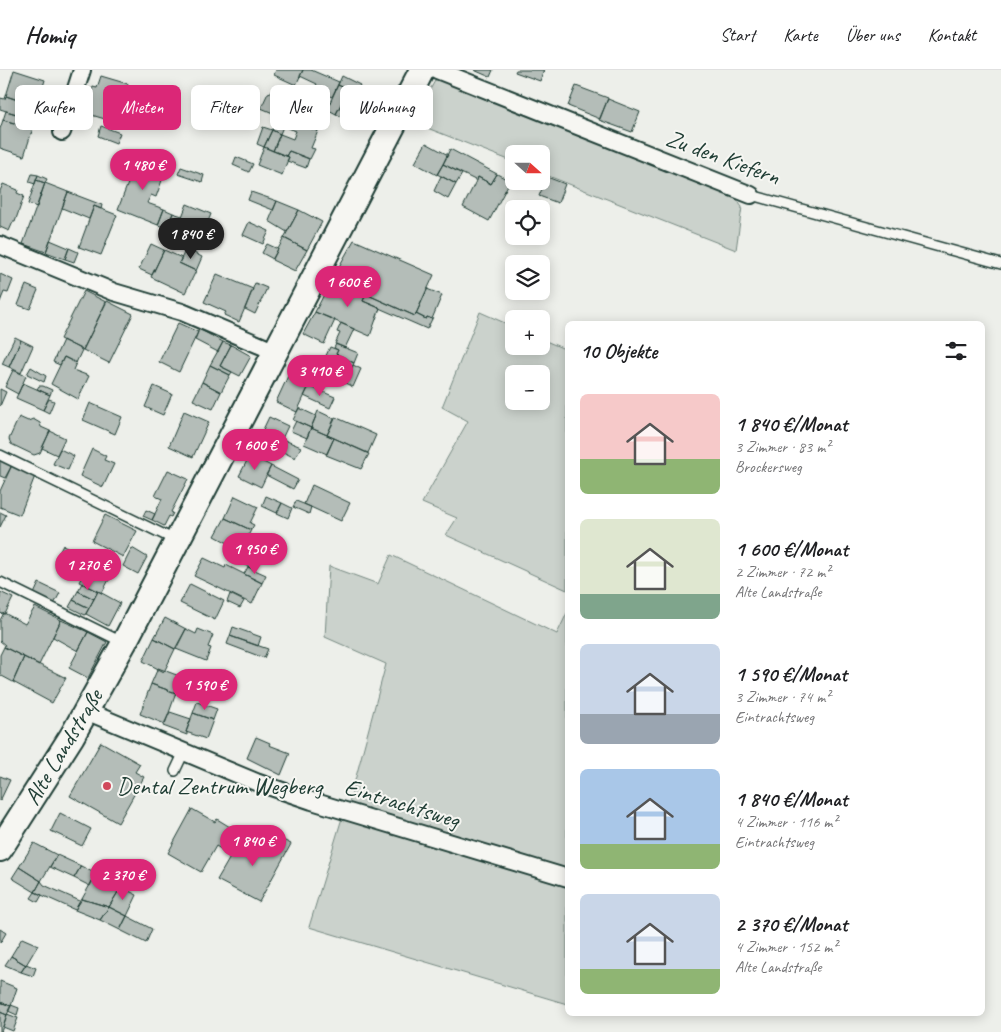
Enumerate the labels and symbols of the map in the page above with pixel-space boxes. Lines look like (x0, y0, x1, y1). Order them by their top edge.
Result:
street label: Zu den Kiefern (662, 123, 784, 191)
north arrow (505, 145, 550, 190)
pin: 1 480 € (97, 148, 189, 191)
pin: 1 840 € (145, 218, 237, 260)
pin: 1 600 € (302, 266, 394, 308)
pin: 3 410 € (274, 354, 366, 397)
pin: 1 600 € (209, 428, 301, 471)
pin: 1 950 € (209, 532, 301, 575)
pin: 1 270 € (42, 548, 134, 591)
pin: 1 590 € (159, 668, 251, 711)
street label: Alte Landstraße (17, 682, 110, 810)
place label: Dental Zentrum Wegberg (117, 771, 324, 801)
street label: Eintrachtsweg (341, 771, 464, 835)
marker: Dental Zentrum Wegberg (101, 780, 113, 792)
pin: 1 840 € (207, 824, 299, 867)
pin: 2 370 € (77, 858, 169, 901)

